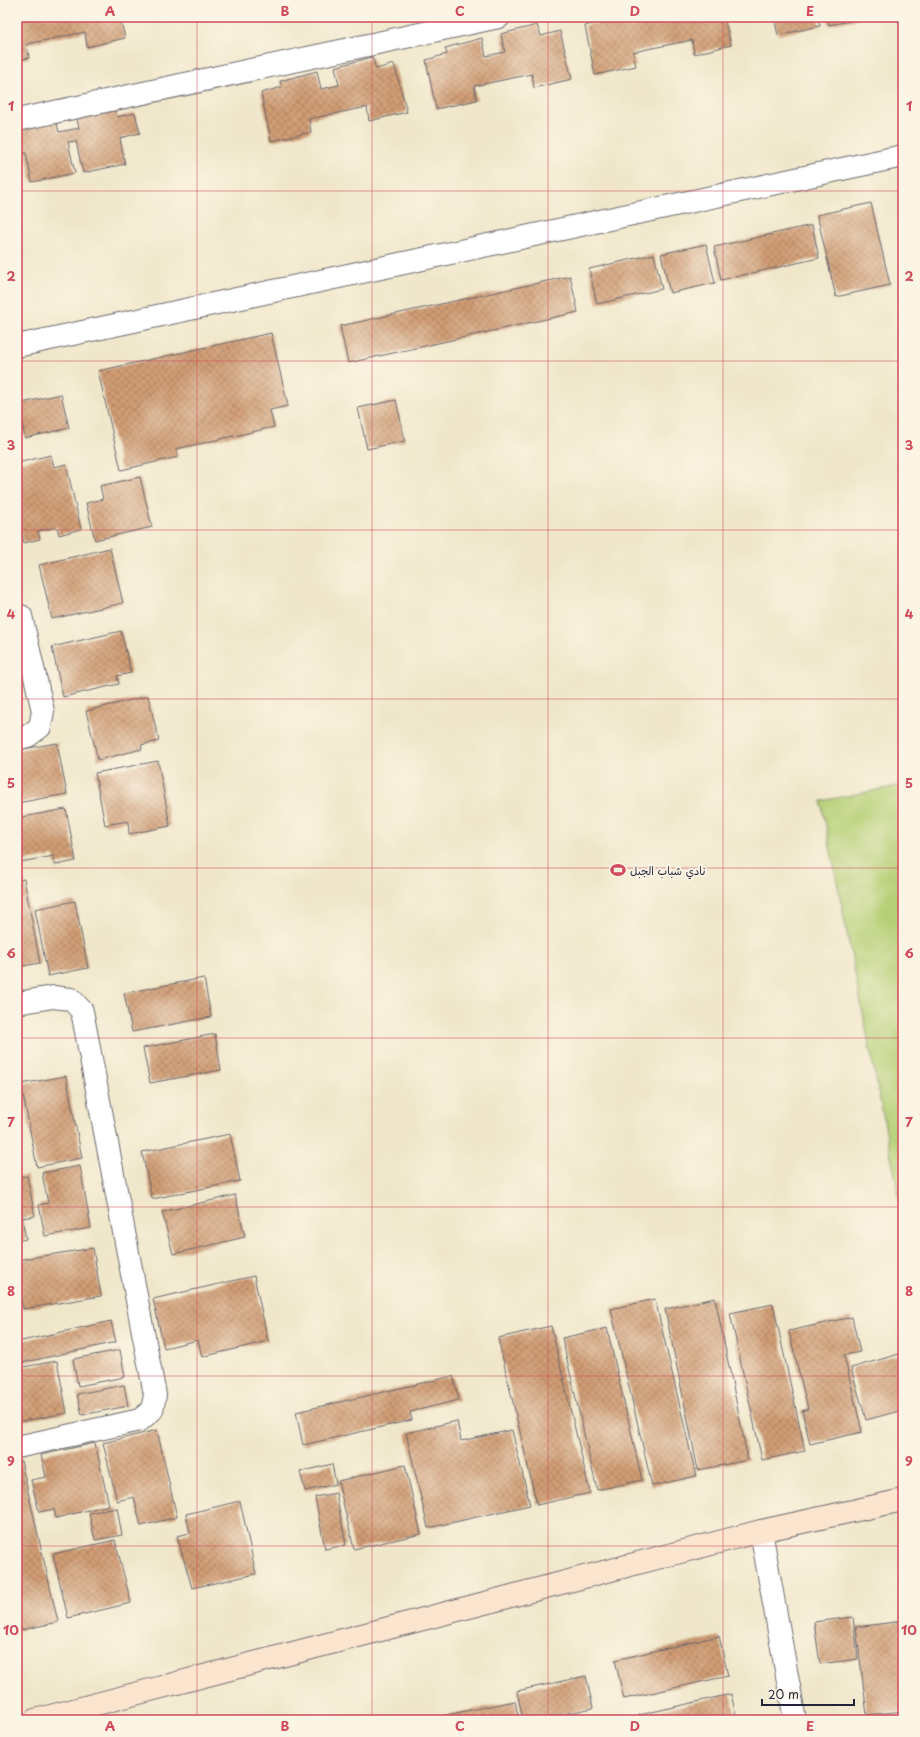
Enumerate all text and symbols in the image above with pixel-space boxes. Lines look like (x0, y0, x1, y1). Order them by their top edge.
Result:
text: A (105, 1, 115, 20)
text: B (281, 1, 290, 20)
text: C (455, 1, 465, 20)
text: D (630, 1, 640, 20)
text: E (806, 1, 814, 20)
text: 1 (8, 96, 14, 115)
text: 1 (906, 96, 912, 115)
text: 2 (6, 266, 16, 285)
text: 2 (904, 266, 914, 285)
text: 3 (7, 435, 16, 454)
text: 3 (905, 435, 914, 454)
text: 4 (7, 604, 16, 623)
text: 4 (905, 604, 914, 623)
text: 5 (7, 773, 15, 792)
text: 5 (905, 773, 913, 792)
sports icon: نادي شباب الجبل (609, 861, 627, 879)
place label: نادي شباب الجبل (630, 862, 705, 880)
text: 6 (6, 943, 16, 962)
text: 6 (904, 943, 914, 962)
text: 7 (7, 1112, 15, 1131)
text: 7 (905, 1112, 913, 1131)
text: 8 (7, 1281, 15, 1300)
text: 8 (905, 1281, 913, 1300)
text: 9 (7, 1451, 15, 1470)
text: 9 (905, 1451, 913, 1470)
text: 10 (3, 1620, 19, 1639)
text: 10 (901, 1620, 917, 1639)
scale bar (762, 1681, 854, 1707)
text: 20 m (768, 1685, 799, 1703)
text: A (105, 1716, 115, 1735)
text: B (281, 1716, 290, 1735)
text: C (455, 1716, 465, 1735)
text: D (630, 1716, 640, 1735)
text: E (806, 1716, 814, 1735)

